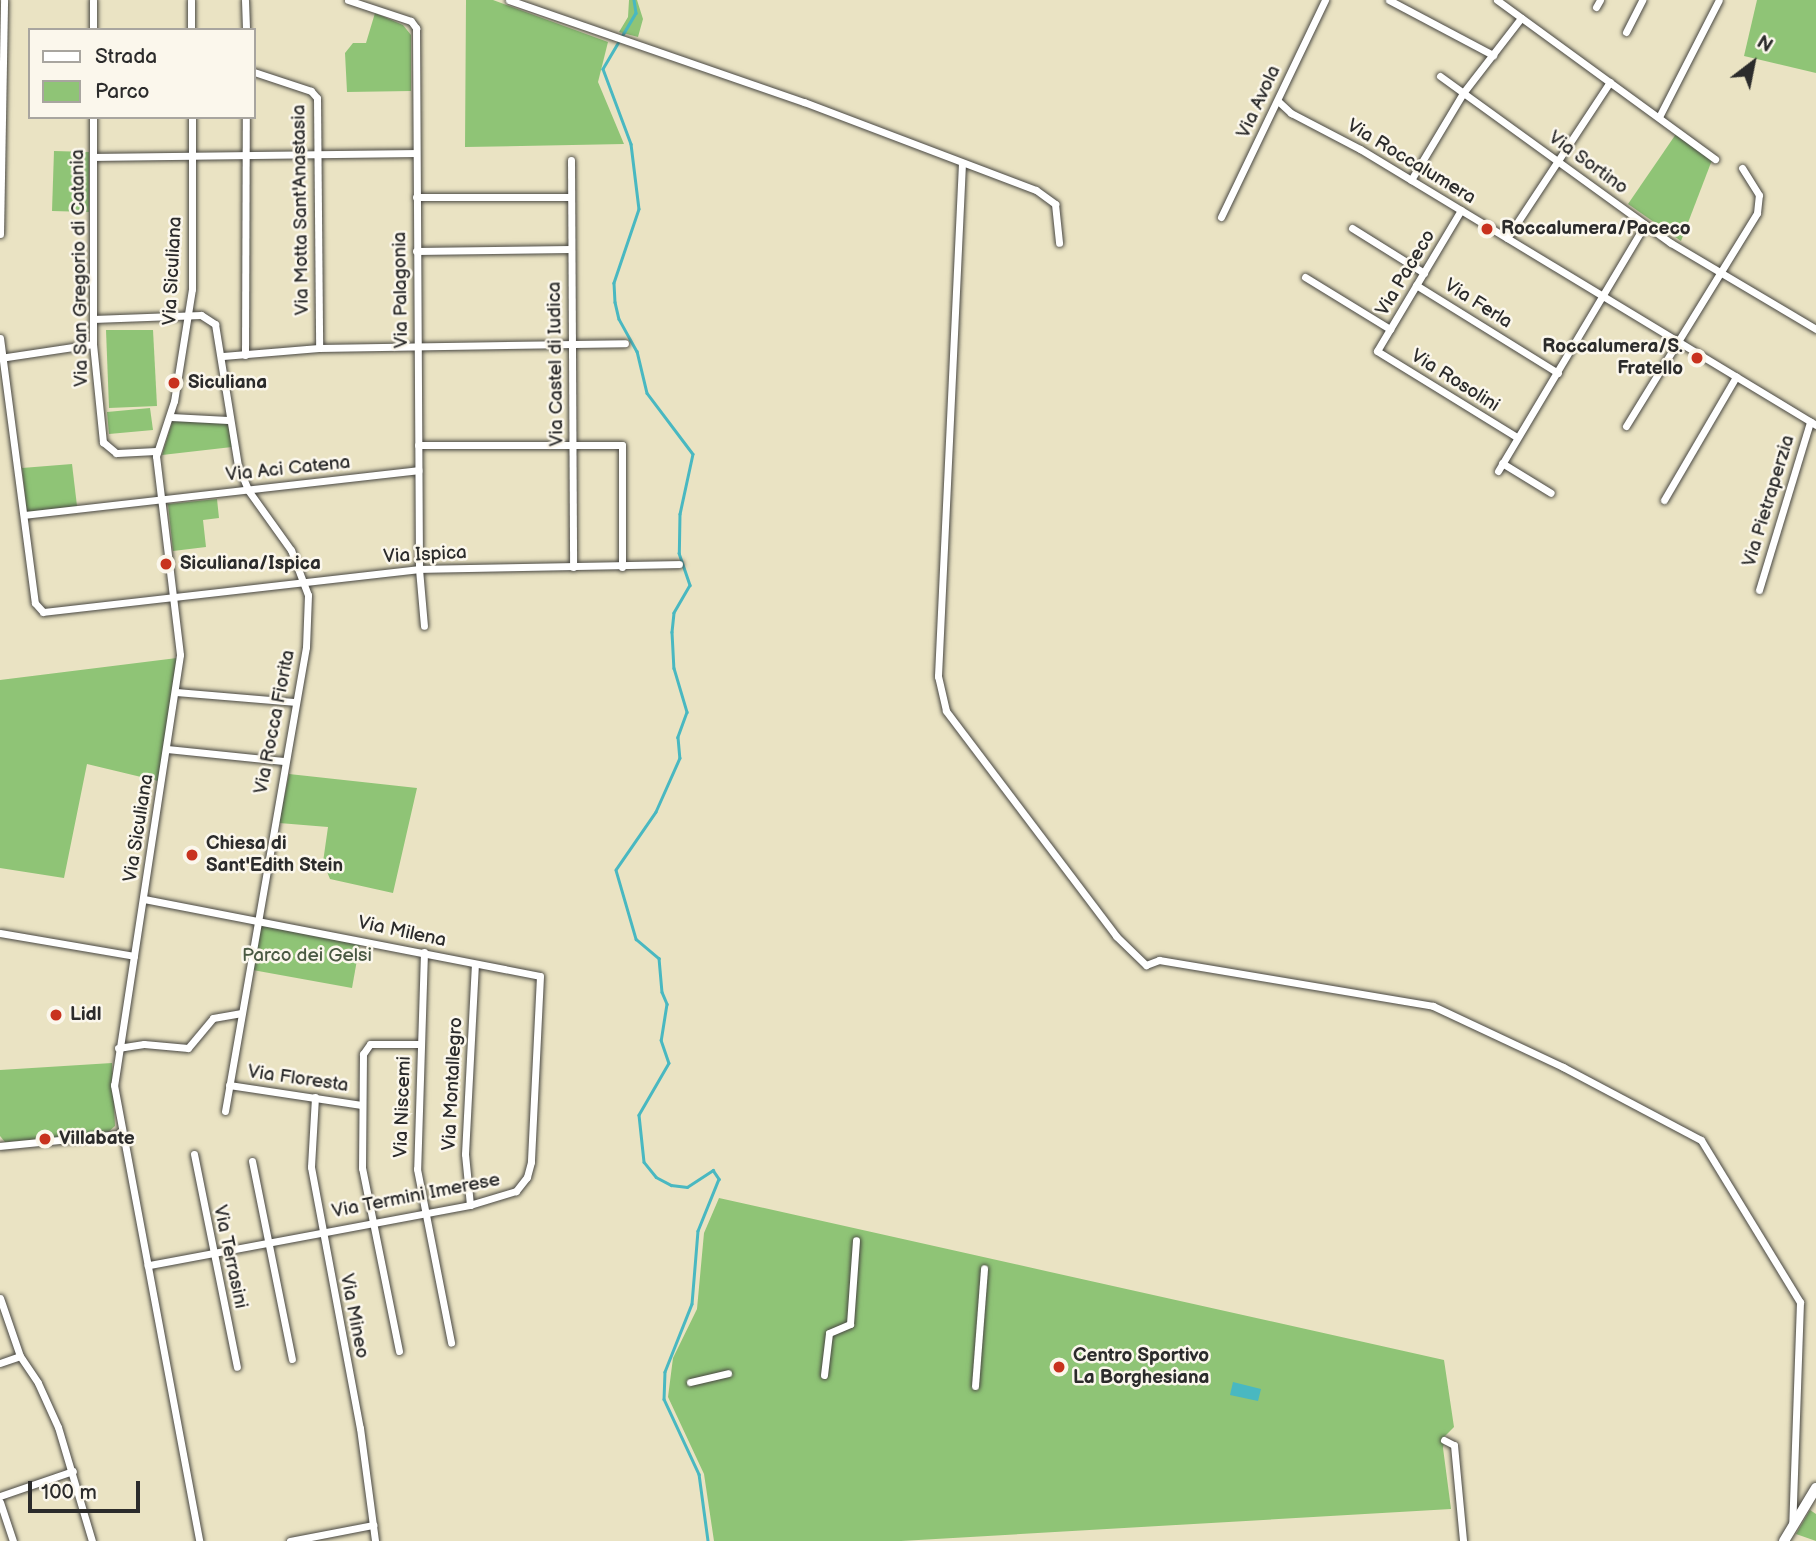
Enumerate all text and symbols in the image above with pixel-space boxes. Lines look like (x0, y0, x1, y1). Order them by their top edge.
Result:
legend (28, 28, 256, 119)
north arrow (1718, 28, 1788, 98)
text: N (1752, 31, 1777, 58)
text: Strada (95, 44, 157, 69)
street label: Via Avola (1232, 62, 1286, 142)
text: Parco (95, 79, 150, 104)
street label: Via Motta Sant'Anastasia (288, 104, 314, 316)
street label: Via Roccalumera (1342, 115, 1480, 209)
street label: Via Sortino (1544, 126, 1632, 200)
street label: Via San Gregorio di Catania (67, 149, 93, 387)
street label: Via Siculiana (159, 216, 187, 326)
place label: Roccalumera/Paceco (1501, 218, 1691, 240)
marker: Roccalumera/Paceco (1479, 221, 1495, 237)
street label: Via Paceco (1371, 226, 1441, 320)
street label: Via Palagonia (389, 232, 413, 348)
street label: Via Ferla (1440, 274, 1516, 334)
street label: Via Castel di Iudica (543, 281, 569, 447)
place label: Roccalumera/S. Fratello (1542, 336, 1683, 380)
street label: Via Rosolini (1406, 345, 1504, 417)
marker: Roccalumera/S. Fratello (1689, 350, 1705, 366)
place label: Siculiana (188, 372, 267, 394)
marker: Siculiana (166, 375, 182, 391)
street label: Via Pietraperzia (1738, 432, 1800, 570)
street label: Via Aci Catena (225, 451, 351, 487)
street label: Via Ispica (383, 541, 467, 569)
place label: Siculiana/Ispica (180, 553, 321, 575)
marker: Siculiana/Ispica (158, 556, 174, 572)
street label: Via Rocca Fiorita (250, 648, 300, 796)
street label: Via Siculiana (119, 772, 159, 884)
place label: Chiesa di Sant'Edith Stein (206, 833, 343, 877)
marker: Chiesa di Sant'Edith Stein (184, 847, 200, 863)
street label: Via Milena (356, 912, 448, 952)
park label: Parco dei Gelsi (242, 945, 372, 967)
place label: Lidl (70, 1004, 101, 1026)
marker: Lidl (48, 1007, 64, 1023)
street label: Via Montallegro (438, 1017, 468, 1151)
street label: Via Niscemi (390, 1056, 416, 1158)
street label: Via Floresta (246, 1061, 350, 1097)
place label: Villabate (59, 1128, 135, 1150)
marker: Villabate (37, 1131, 53, 1147)
street label: Via Termini Imerese (330, 1168, 502, 1224)
street label: Via Terrasini (208, 1203, 252, 1311)
street label: Via Mineo (335, 1272, 373, 1360)
place label: Centro Sportivo La Borghesiana (1073, 1345, 1210, 1389)
marker: Centro Sportivo La Borghesiana (1051, 1359, 1067, 1375)
scale bar (32, 1468, 144, 1512)
text: 100 m (41, 1480, 97, 1505)

